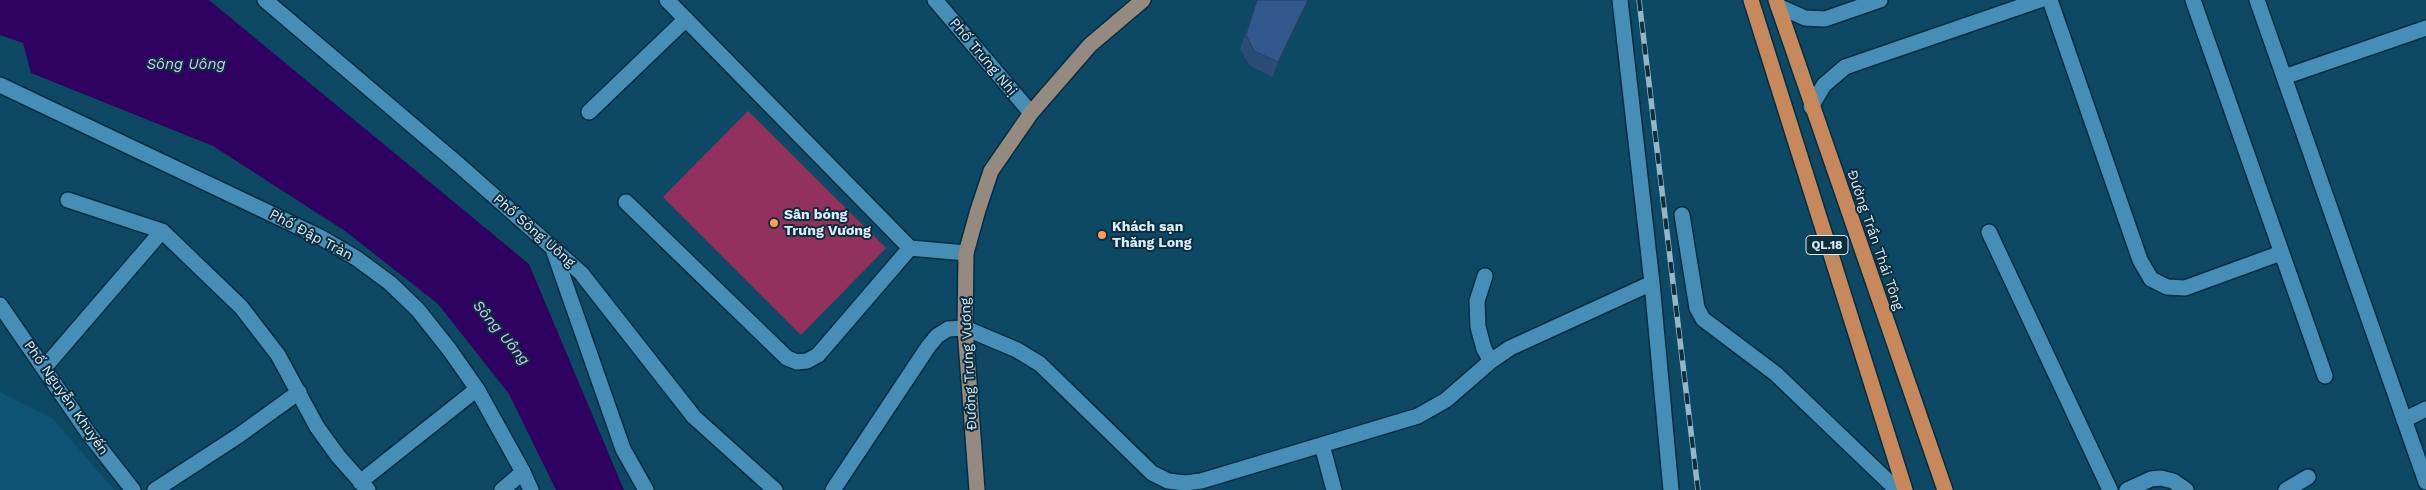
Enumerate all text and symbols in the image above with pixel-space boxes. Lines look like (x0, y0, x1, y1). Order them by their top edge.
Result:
street label: Phố Trưng Nhị (946, 15, 1020, 99)
water label: Sông Uông (146, 56, 226, 74)
street label: Đường Trần Thái Tông (1843, 168, 1907, 312)
street label: Phố Sông Uông (490, 191, 578, 271)
street label: Phố Đập Tràn (267, 206, 355, 264)
place label: Sân bóng Trưng Vương (784, 207, 871, 240)
marker: Sân bóng Trưng Vương (768, 217, 780, 229)
place label: Khách sạn Thăng Long (1112, 219, 1192, 252)
marker: Khách sạn Thăng Long (1096, 229, 1108, 241)
road number: QL.18 (1806, 236, 1848, 254)
water label: Sông Uông (469, 297, 533, 369)
street label: Đường Trưng Vương (957, 297, 981, 431)
street label: Phố Nguyễn Khuyến (20, 338, 112, 458)

